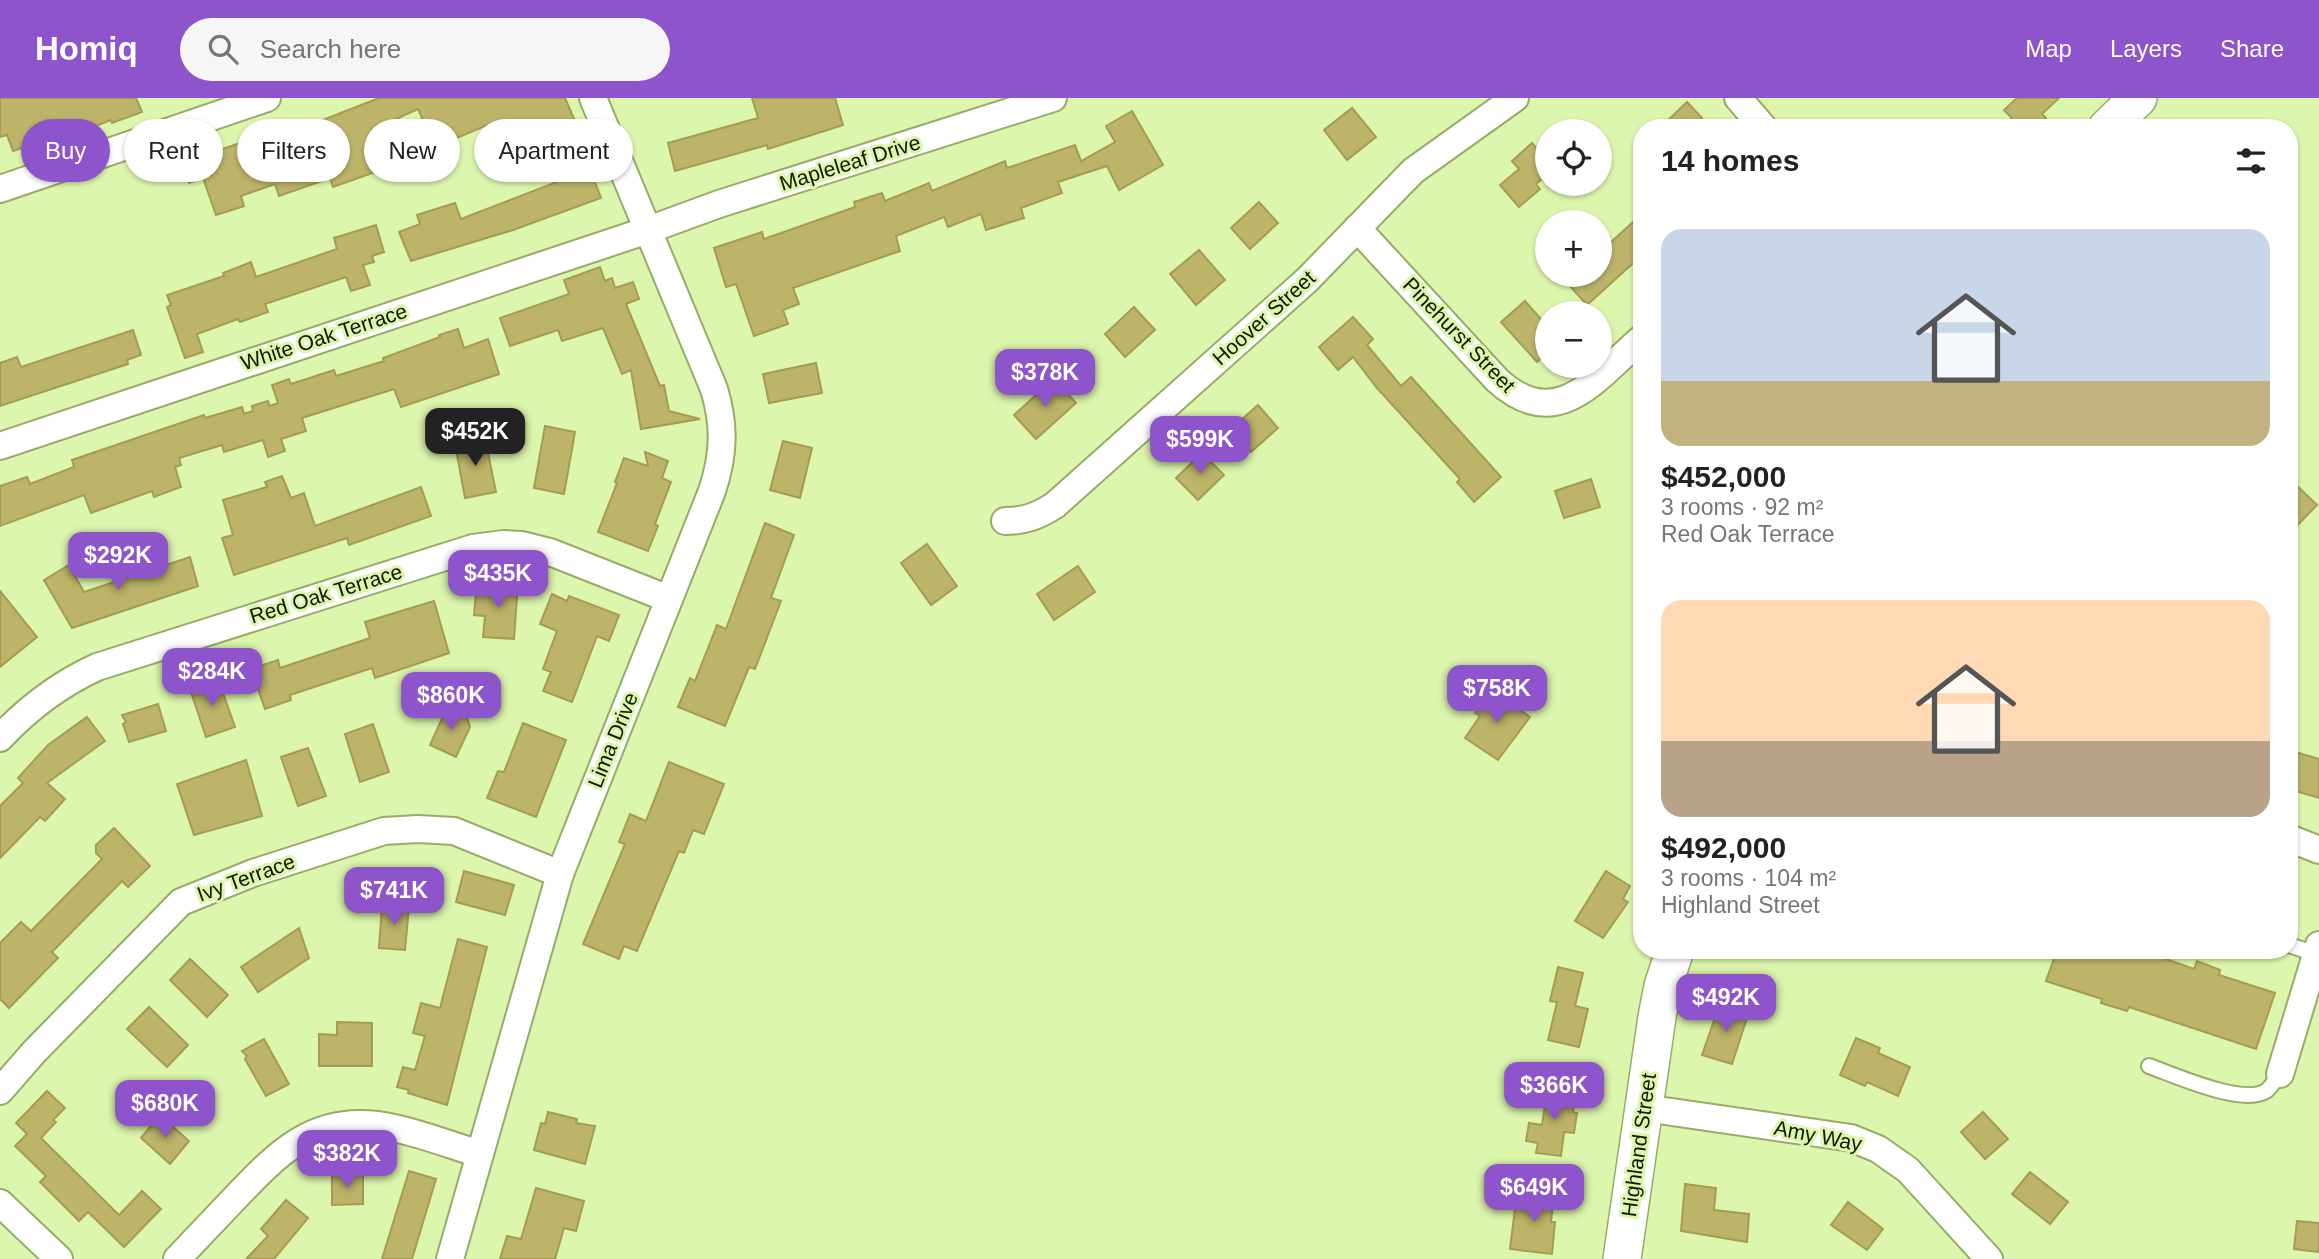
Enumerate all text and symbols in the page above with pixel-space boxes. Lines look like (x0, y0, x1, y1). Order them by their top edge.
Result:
search box (180, 18, 670, 81)
text: Homiq (35, 30, 138, 67)
icon: search (204, 30, 242, 68)
text: Search here (260, 34, 401, 64)
text: Map (2025, 35, 2072, 62)
text: Layers (2110, 35, 2182, 62)
text: Share (2220, 35, 2284, 62)
chip: Buy (21, 119, 110, 182)
chip: Rent (124, 119, 223, 182)
chip: Filters (237, 119, 350, 182)
chip: New (364, 119, 460, 182)
chip: Apartment (474, 119, 633, 182)
map controls (1535, 119, 1612, 378)
button: locate (1535, 119, 1612, 196)
street label: Mapleleaf Drive (777, 130, 923, 195)
icon: filters (2232, 142, 2270, 180)
text: 14 homes (1661, 144, 1799, 177)
button: + (1535, 210, 1612, 287)
street label: Hoover Street (1208, 266, 1320, 370)
street label: Pinehurst Street (1399, 273, 1520, 397)
icon: home (1903, 275, 2029, 401)
street label: White Oak Terrace (238, 299, 410, 374)
button: − (1535, 301, 1612, 378)
pin: $378K (996, 350, 1094, 409)
text: $378K (1011, 359, 1079, 385)
pin: $452K (426, 408, 524, 468)
pin: $599K (1151, 416, 1249, 476)
text: $452K (441, 418, 509, 444)
text: $599K (1166, 426, 1234, 452)
text: $452,000 (1661, 460, 1786, 493)
text: 3 rooms · 92 m² (1661, 494, 1823, 520)
text: Red Oak Terrace (1661, 521, 1834, 547)
pin: $292K (69, 532, 167, 592)
text: $292K (84, 542, 152, 568)
pin: $435K (449, 550, 547, 610)
street label: Red Oak Terrace (247, 559, 405, 628)
text: $435K (464, 560, 532, 586)
icon: home (1903, 646, 2029, 772)
pin: $284K (163, 648, 261, 708)
text: $284K (178, 658, 246, 684)
pin: $758K (1448, 666, 1546, 725)
pin: $860K (402, 672, 500, 732)
text: $758K (1463, 675, 1531, 701)
text: $860K (417, 682, 485, 708)
street label: Lima Drive (583, 689, 642, 791)
text: $492,000 (1661, 831, 1786, 864)
street label: Ivy Terrace (194, 849, 298, 906)
text: 3 rooms · 104 m² (1661, 865, 1836, 891)
pin: $741K (345, 868, 443, 927)
text: $741K (360, 877, 428, 903)
text: Highland Street (1661, 892, 1820, 918)
pin: $492K (1677, 974, 1775, 1034)
text: $492K (1692, 984, 1760, 1010)
pin: $366K (1505, 1062, 1603, 1122)
street label: Highland Street (1617, 1071, 1660, 1218)
text: $366K (1520, 1072, 1588, 1098)
pin: $680K (116, 1080, 214, 1140)
text: $680K (131, 1090, 199, 1116)
street label: Amy Way (1772, 1116, 1864, 1155)
pin: $382K (298, 1130, 396, 1190)
text: $382K (313, 1140, 381, 1166)
pin: $649K (1485, 1164, 1583, 1224)
text: $649K (1500, 1174, 1568, 1200)

